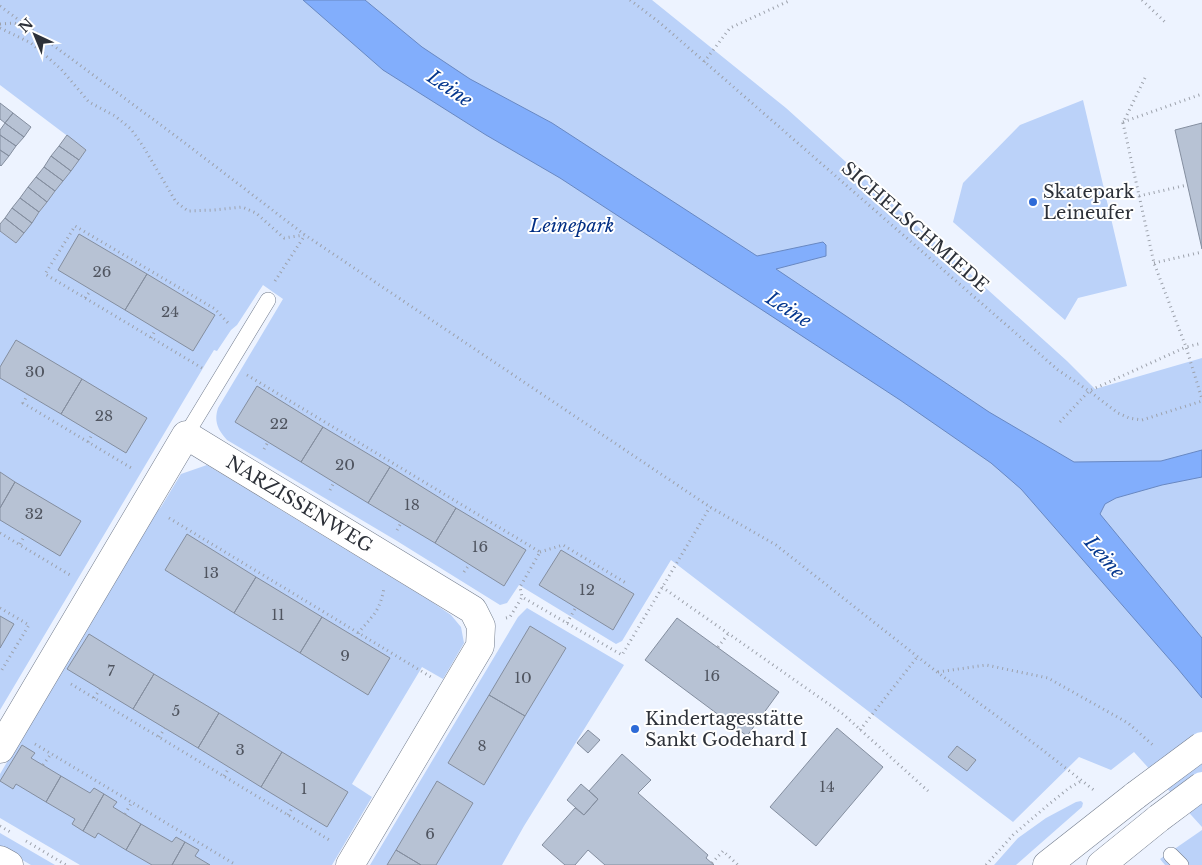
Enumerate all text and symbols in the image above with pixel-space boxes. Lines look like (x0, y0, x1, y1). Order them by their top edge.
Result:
north arrow (10, 10, 60, 60)
text: N (15, 15, 37, 37)
water label: Leine (422, 65, 477, 112)
street label: SICHELSCHMIEDE (837, 157, 993, 297)
place label: Skatepark Leineufer (1043, 181, 1135, 224)
marker: Skatepark Leineufer (1027, 196, 1039, 208)
park label: Leinepark (529, 215, 614, 237)
house number: 26 (93, 262, 111, 281)
water label: Leine (761, 286, 816, 333)
house number: 24 (161, 302, 179, 321)
house number: 30 (25, 362, 45, 381)
house number: 28 (95, 406, 113, 425)
house number: 22 (270, 414, 288, 433)
street label: NARZISSENWEG (222, 451, 377, 558)
house number: 20 (335, 455, 355, 474)
house number: 18 (404, 495, 420, 514)
house number: 32 (25, 504, 43, 523)
water label: Leine (1079, 530, 1130, 584)
house number: 16 (472, 537, 488, 556)
house number: 13 (203, 563, 219, 582)
house number: 12 (579, 580, 595, 599)
house number: 11 (271, 605, 285, 624)
house number: 9 (340, 646, 350, 665)
house number: 7 (107, 661, 115, 680)
house number: 16 (704, 666, 720, 685)
house number: 10 (514, 668, 532, 687)
house number: 5 (172, 701, 180, 720)
place label: Kindertagesstätte Sankt Godehard I (645, 708, 808, 751)
marker: Kindertagesstätte Sankt Godehard I (629, 723, 641, 735)
house number: 8 (477, 736, 487, 755)
house number: 3 (235, 740, 245, 759)
house number: 14 (819, 777, 835, 796)
house number: 1 (301, 779, 307, 798)
house number: 6 (425, 824, 435, 843)

